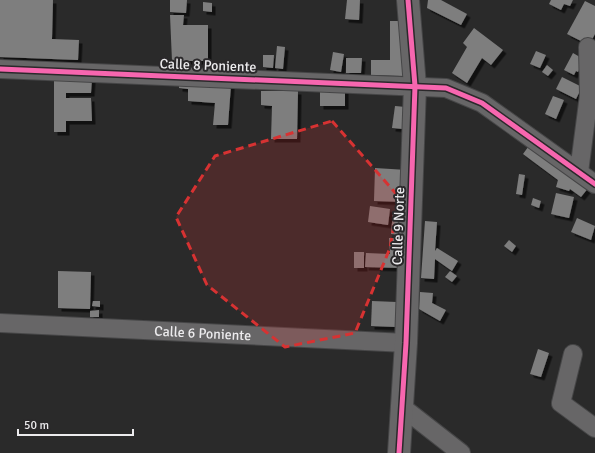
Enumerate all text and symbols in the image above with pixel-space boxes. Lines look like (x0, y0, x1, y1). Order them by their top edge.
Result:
street label: Calle 8 Poniente (159, 55, 257, 76)
street label: Calle 9 Norte (389, 187, 408, 265)
street label: Calle 6 Poniente (154, 323, 252, 344)
scale bar (18, 411, 133, 437)
text: 50 m (24, 418, 49, 433)

